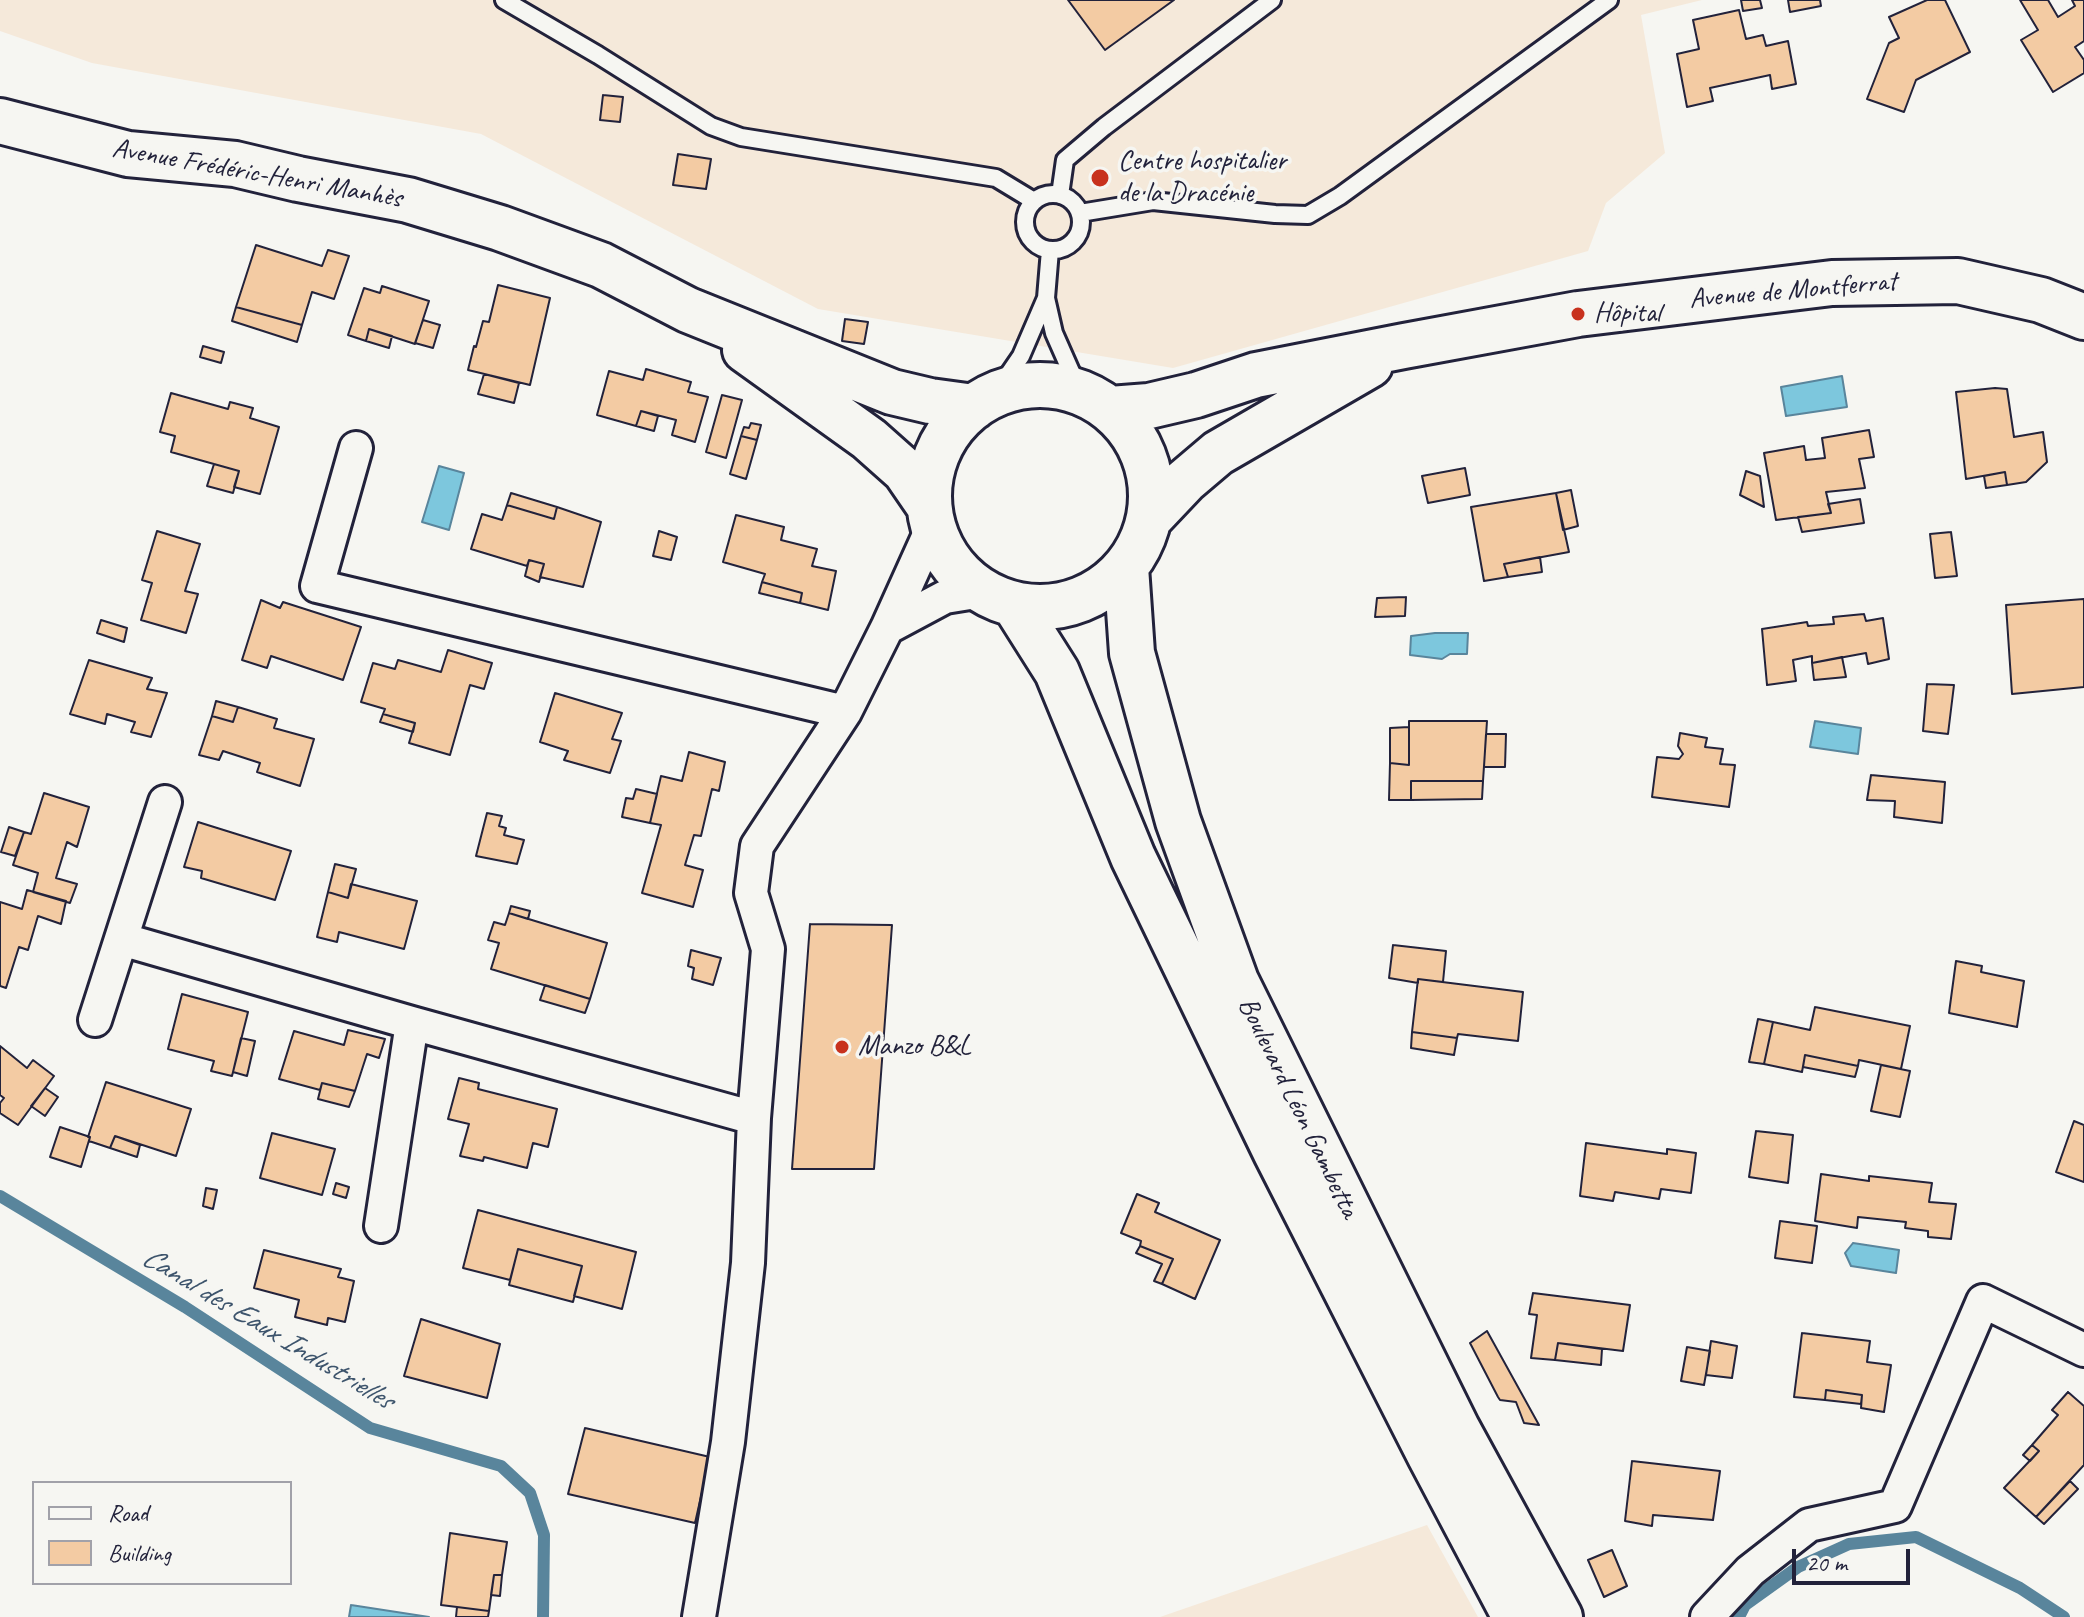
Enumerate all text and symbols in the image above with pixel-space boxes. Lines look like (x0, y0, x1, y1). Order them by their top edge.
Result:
street label: Avenue Frédéric-Henri Manhès (110, 132, 404, 216)
place label: Centre hospitalier de la Dracénie (1118, 145, 1286, 211)
marker: Centre hospitalier de la Dracénie (1089, 167, 1111, 189)
street label: Avenue de Montferrat (1688, 265, 1898, 317)
place label: Hôpital (1594, 297, 1661, 331)
marker: Hôpital (1569, 305, 1587, 323)
street label: Boulevard Léon Gambetta (1230, 992, 1366, 1224)
place label: Manzo B&L (858, 1030, 971, 1064)
marker: Manzo B&L (833, 1038, 851, 1056)
water label: Canal des Eaux Industrielles (135, 1240, 399, 1418)
legend (32, 1481, 292, 1585)
text: Road (108, 1498, 148, 1528)
scale bar (1796, 1533, 1914, 1583)
text: Building (108, 1538, 171, 1568)
text: 20 m (1806, 1548, 1847, 1578)

